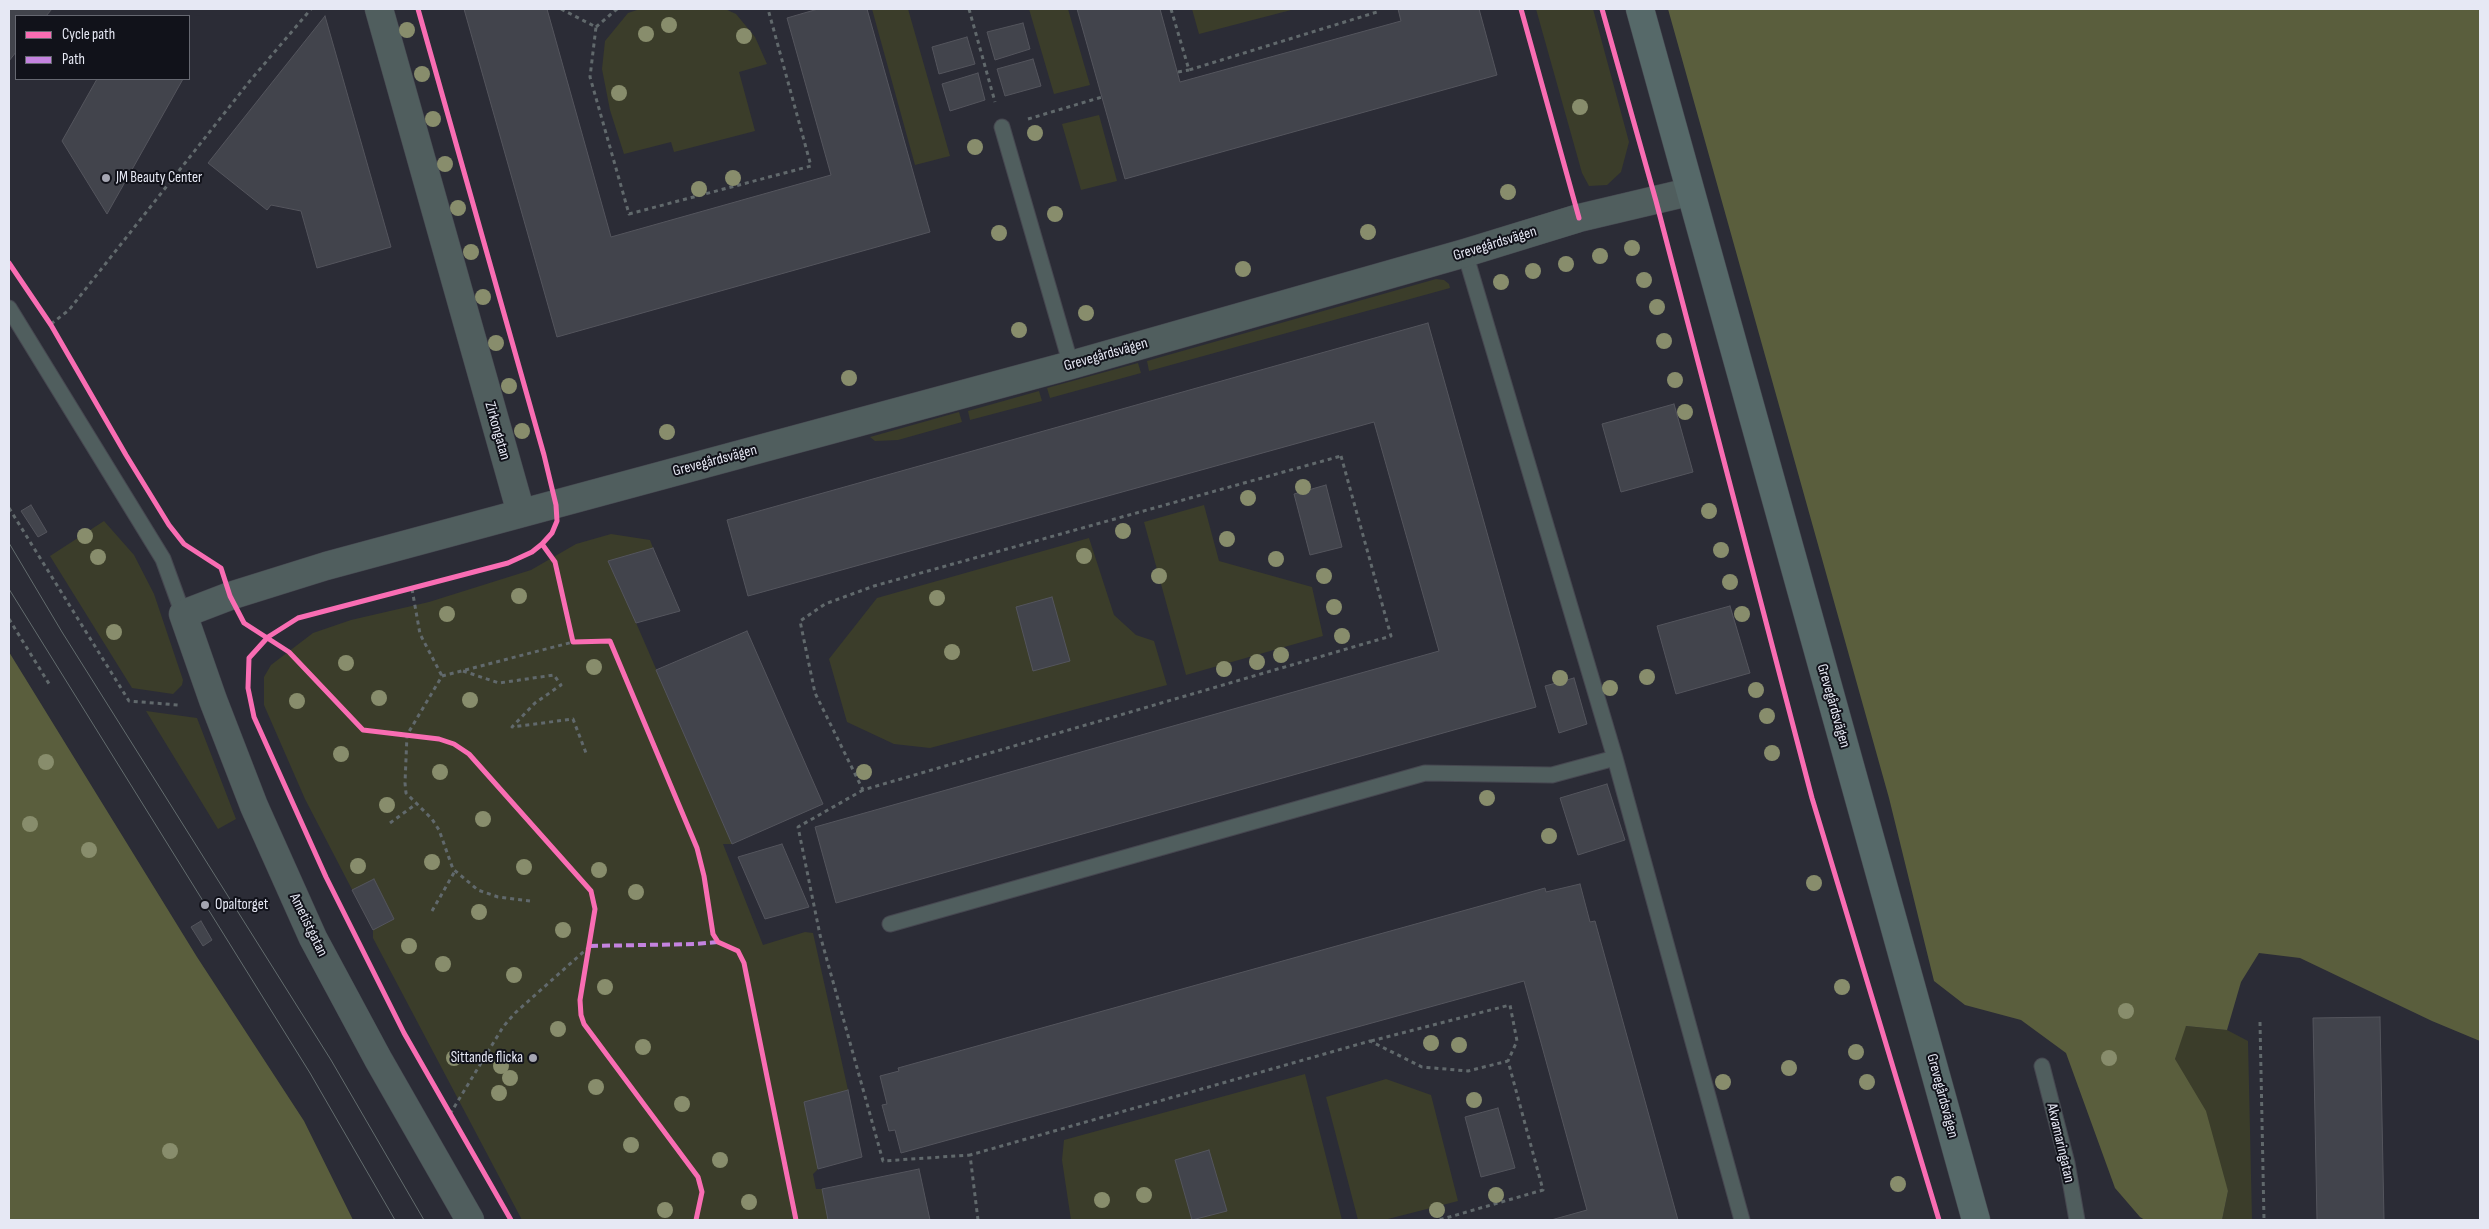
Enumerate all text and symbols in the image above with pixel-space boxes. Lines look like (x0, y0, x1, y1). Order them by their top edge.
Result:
legend (15, 15, 190, 80)
text: Cycle path (62, 25, 115, 44)
text: Path (62, 50, 85, 69)
place label: JM Beauty Center (116, 169, 202, 187)
marker: JM Beauty Center (100, 172, 112, 184)
street label: Grevegårdsvägen (1451, 223, 1539, 265)
street label: Grevegårdsvägen (1062, 334, 1150, 376)
street label: Zirkongatan (480, 400, 514, 462)
street label: Grevegårdsvägen (671, 441, 759, 481)
street label: Grevegårdsvägen (1812, 662, 1854, 750)
street label: Ametistgatan (285, 891, 331, 959)
place label: Opaltorget (215, 896, 268, 914)
marker: Opaltorget (199, 899, 211, 911)
place label: Sittande flicka (451, 1049, 523, 1067)
marker: Sittande flicka (527, 1052, 539, 1064)
street label: Grevegårdsvägen (1922, 1052, 1962, 1140)
street label: Akvamaringatan (2042, 1102, 2078, 1184)

